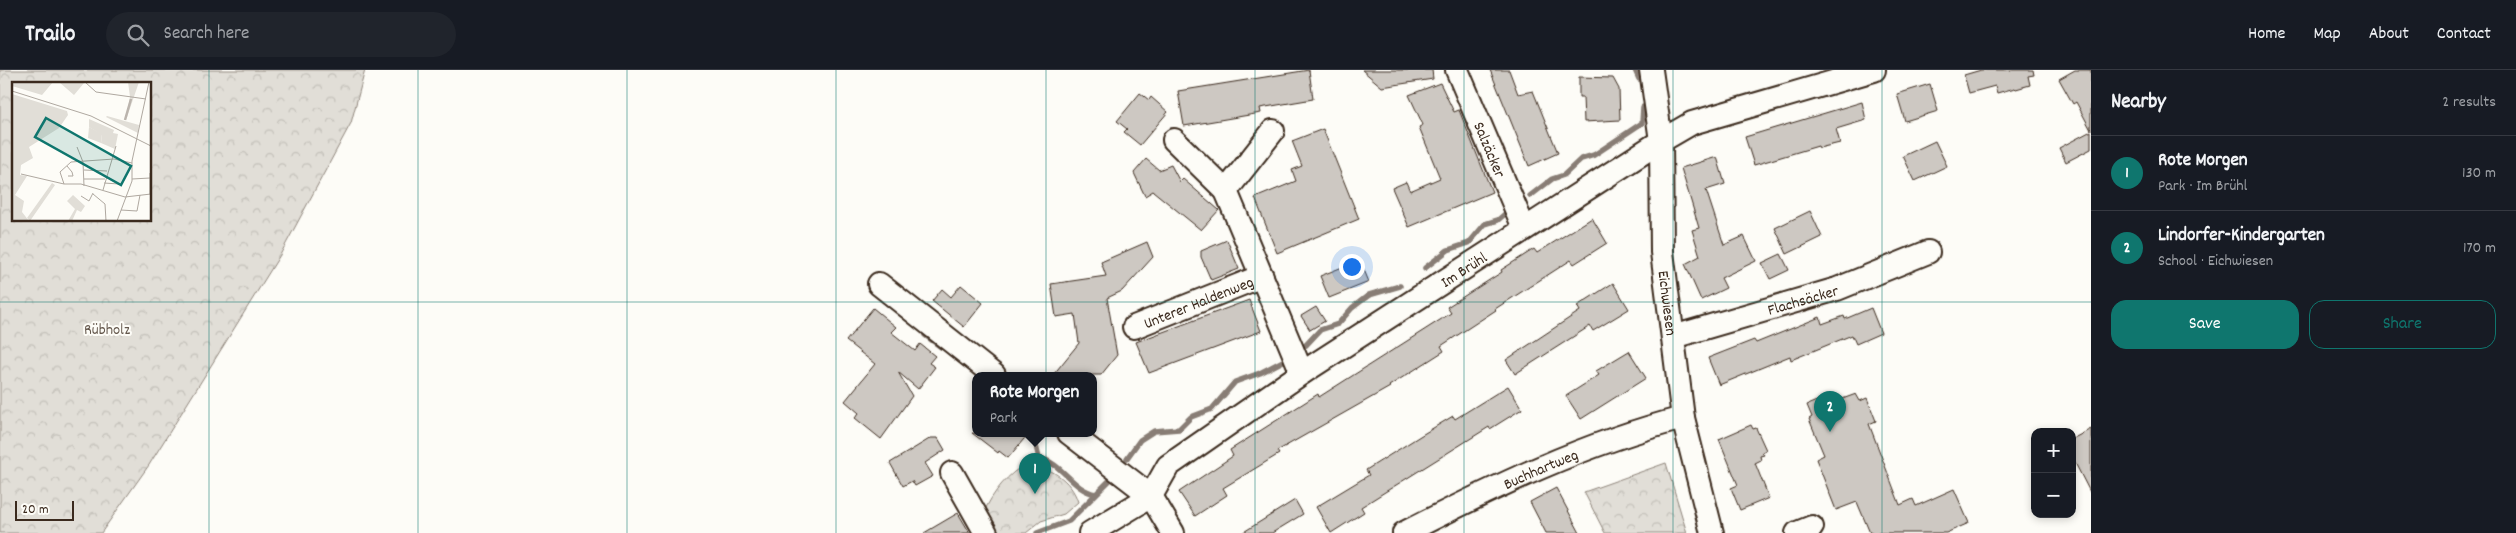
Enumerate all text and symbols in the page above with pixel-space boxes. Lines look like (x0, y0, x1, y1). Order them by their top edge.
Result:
search box (106, 12, 456, 57)
text: Trailo (25, 18, 76, 52)
icon: search (124, 21, 152, 49)
text: Search here (164, 21, 249, 48)
text: Home (2248, 22, 2285, 47)
text: Map (2313, 22, 2341, 47)
text: About (2369, 22, 2409, 47)
text: Contact (2437, 22, 2491, 47)
inset map (12, 82, 151, 221)
text: Nearby (2111, 88, 2166, 118)
text: 2 results (2442, 91, 2496, 114)
street label: Salzäcker (1466, 119, 1510, 182)
text: Rote Morgen (2158, 148, 2248, 175)
text: 1 (2125, 162, 2129, 185)
text: 130 m (2462, 162, 2496, 185)
text: Park · Im Brühl (2158, 175, 2247, 198)
text: Lindorfer-Kindergarten (2158, 223, 2325, 250)
text: 2 (2124, 237, 2131, 260)
text: 170 m (2463, 237, 2496, 260)
street label: Im Brühl (1437, 247, 1493, 294)
text: School · Eichwiesen (2158, 250, 2273, 273)
your location (1339, 254, 1365, 280)
street label: Eichwiesen (1650, 269, 1681, 337)
street label: Unterer Haldenweg (1141, 272, 1257, 336)
street label: Flachsäcker (1765, 280, 1842, 323)
button: Save (2111, 300, 2299, 349)
button: Share (2309, 300, 2496, 349)
park label: Rübholz (84, 319, 130, 342)
popup (972, 372, 1097, 437)
text: Rote Morgen (990, 380, 1079, 407)
pin: 2 (1814, 391, 1846, 432)
text: Park (990, 407, 1017, 430)
map controls (2031, 428, 2076, 518)
button: + (2031, 428, 2076, 473)
street label: Buchhartweg (1500, 444, 1582, 497)
pin: 1 (1019, 453, 1051, 494)
button: − (2031, 473, 2076, 518)
scale bar (15, 498, 74, 521)
text: 20 m (22, 500, 49, 520)

